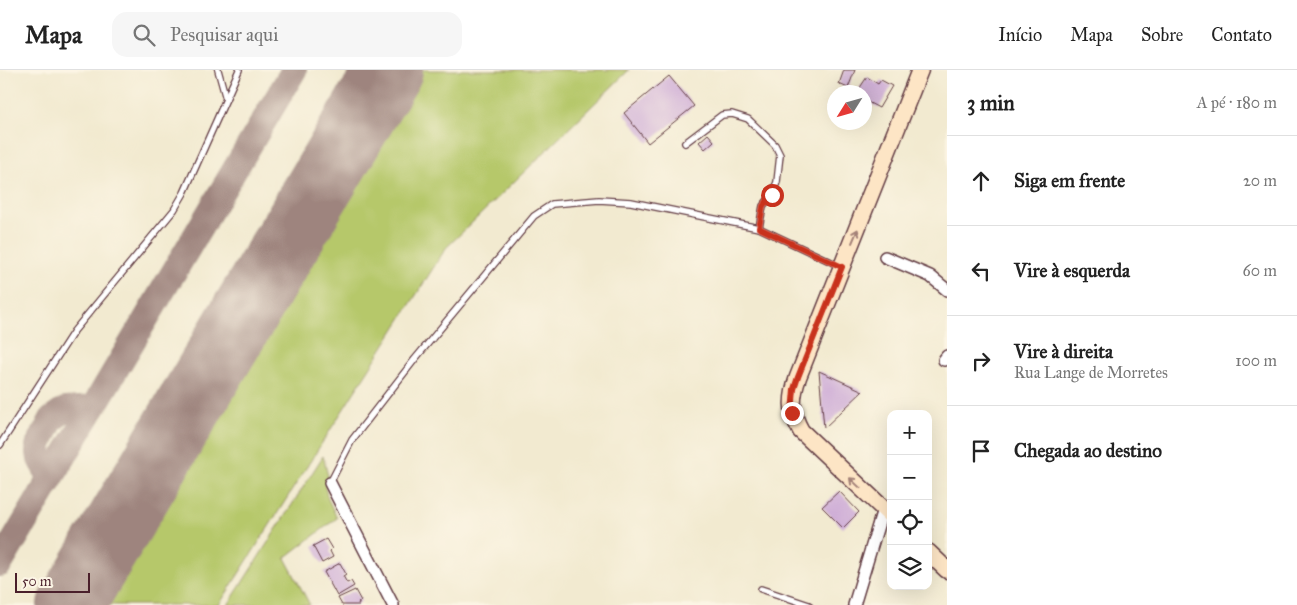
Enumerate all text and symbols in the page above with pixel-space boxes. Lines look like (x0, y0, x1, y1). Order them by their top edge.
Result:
search box (112, 12, 462, 57)
text: Mapa (25, 20, 82, 50)
icon: search (130, 21, 158, 49)
text: Pesquisar aqui (170, 23, 278, 46)
text: Início (998, 24, 1042, 46)
text: Mapa (1070, 24, 1113, 46)
text: Sobre (1141, 24, 1183, 46)
text: Contato (1211, 24, 1272, 46)
north arrow (827, 85, 872, 130)
text: 3 min (967, 90, 1015, 116)
text: A pé · 180 m (1197, 93, 1277, 112)
icon: ahead (967, 167, 995, 195)
text: Siga em frente (1014, 169, 1125, 192)
text: 20 m (1243, 171, 1277, 190)
route start (761, 184, 784, 207)
one-way arrow (851, 229, 860, 244)
icon: left (967, 257, 995, 285)
text: Vire à esquerda (1014, 259, 1130, 282)
text: 60 m (1243, 261, 1277, 280)
text: Vire à direita (1014, 340, 1113, 363)
icon: right (967, 347, 995, 375)
text: 100 m (1235, 351, 1277, 370)
text: Rua Lange de Morretes (1014, 363, 1168, 382)
route end (781, 402, 804, 425)
map controls (887, 410, 932, 590)
button: + (887, 410, 932, 455)
icon: arrive (967, 437, 995, 465)
text: Chegada ao destino (1014, 439, 1162, 462)
button: − (887, 455, 932, 500)
one-way arrow (849, 477, 862, 489)
button: locate (887, 500, 932, 545)
button: layers (887, 545, 932, 590)
scale bar (15, 570, 90, 593)
text: 50 m (22, 573, 51, 590)

